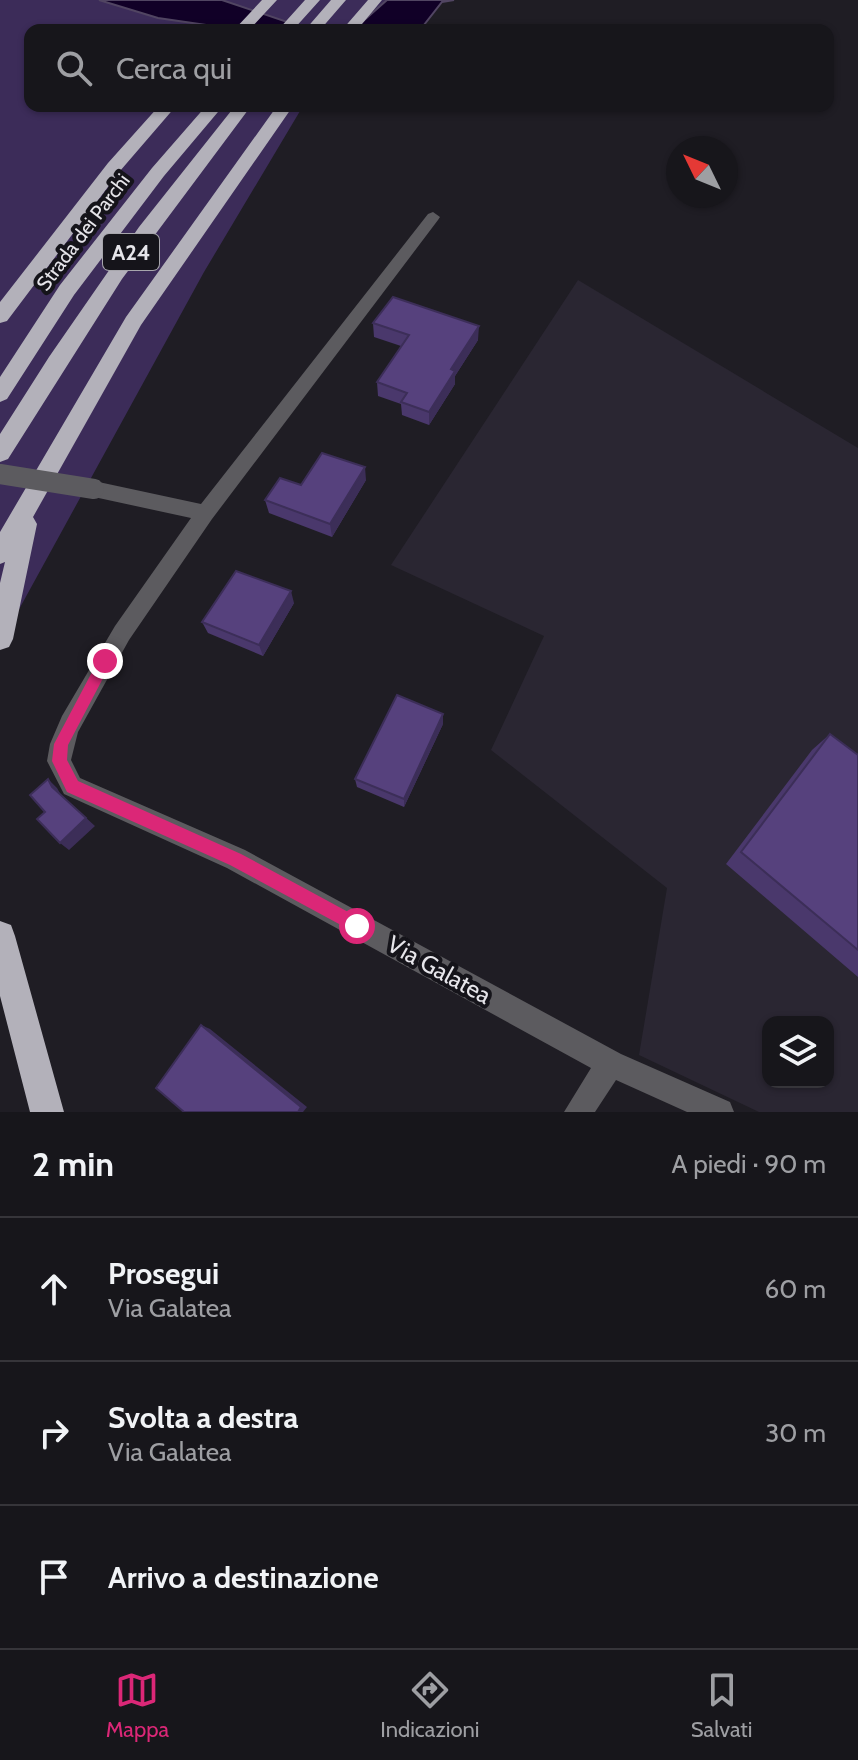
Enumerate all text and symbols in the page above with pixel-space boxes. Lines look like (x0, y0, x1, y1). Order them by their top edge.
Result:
search box (24, 24, 834, 112)
icon: search (52, 46, 96, 90)
text: Cerca qui (116, 50, 232, 87)
north arrow (666, 136, 738, 208)
street label: Strada dei Parchi (31, 169, 135, 295)
road number: A24 (103, 234, 159, 270)
route end (87, 643, 123, 679)
route start (339, 908, 375, 944)
street label: Via Galatea (382, 929, 497, 1010)
map controls (762, 1016, 834, 1088)
button: layers (762, 1016, 834, 1088)
text: 2 min (32, 1143, 114, 1185)
text: A piedi · 90 m (671, 1148, 826, 1180)
text: Prosegui (108, 1255, 219, 1292)
icon: ahead (32, 1267, 76, 1311)
text: 60 m (764, 1273, 826, 1305)
text: Via Galatea (108, 1292, 232, 1324)
text: Svolta a destra (108, 1399, 299, 1436)
icon: right (32, 1411, 76, 1455)
text: 30 m (765, 1417, 826, 1449)
text: Via Galatea (108, 1436, 232, 1468)
icon: arrive (32, 1555, 76, 1599)
text: Arrivo a destinazione (108, 1559, 379, 1596)
tab: Mappa (106, 1668, 169, 1743)
tab: Indicazioni (380, 1668, 480, 1743)
tab: Salvati (691, 1668, 752, 1743)

